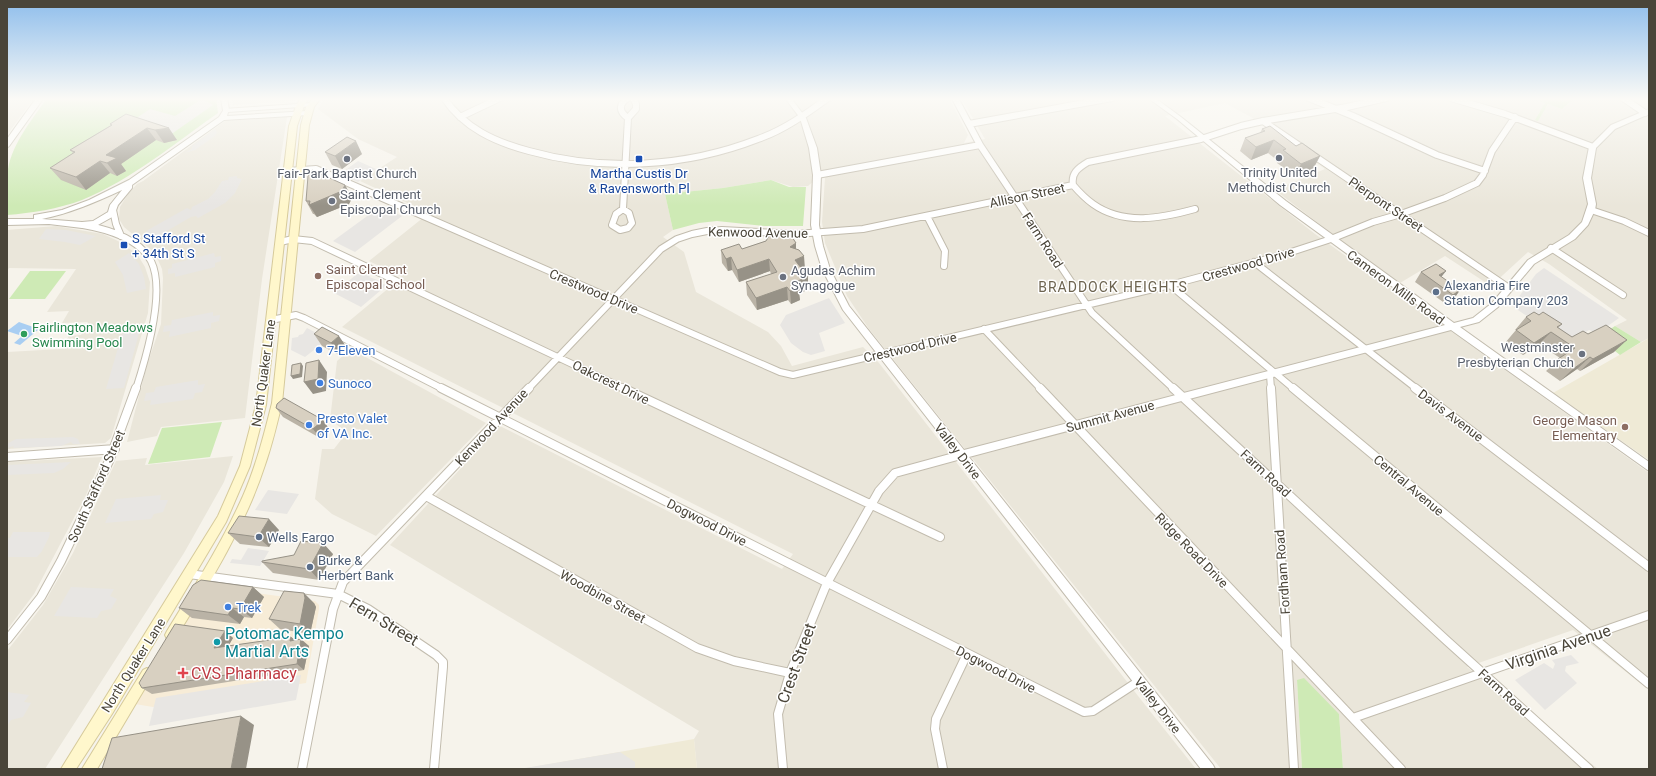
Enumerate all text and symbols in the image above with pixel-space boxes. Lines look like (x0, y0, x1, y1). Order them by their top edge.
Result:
marker: Trinity United Methodist Church (1274, 153, 1284, 163)
marker: Fair-Park Baptist Church (342, 154, 352, 164)
marker: Martha Custis Dr & Ravensworth Pl (634, 154, 644, 164)
place label: Trinity United Methodist Church (1228, 165, 1330, 195)
place label: Fair-Park Baptist Church (277, 166, 417, 181)
place label: Martha Custis Dr & Ravensworth Pl (588, 166, 690, 196)
street label: Pierpont Street (1346, 174, 1426, 235)
street label: Allison Street (988, 180, 1066, 211)
place label: Saint Clement Episcopal Church (340, 187, 441, 217)
marker: Saint Clement Episcopal Church (327, 196, 337, 206)
street label: Farm Road (1019, 210, 1066, 271)
street label: Kenwood Avenue (708, 224, 808, 241)
place label: S Stafford St + 34th St S (132, 231, 205, 261)
marker: S Stafford St + 34th St S (119, 240, 129, 250)
street label: Crestwood Drive (1200, 244, 1296, 285)
street label: Cameron Mills Road (1344, 247, 1447, 328)
place label: Saint Clement Episcopal School (326, 262, 425, 292)
place label: Agudas Achim Synagogue (791, 263, 875, 293)
street label: Crestwood Drive (547, 266, 641, 317)
marker: Saint Clement Episcopal School (313, 271, 323, 281)
marker: Agudas Achim Synagogue (778, 272, 788, 282)
place label: Alexandria Fire Station Company 203 (1444, 278, 1568, 308)
district label: BRADDOCK HEIGHTS (1038, 279, 1188, 295)
marker: Alexandria Fire Station Company 203 (1431, 287, 1441, 297)
street label: North Quaker Lane (249, 318, 278, 428)
place label: Fairlington Meadows Swimming Pool (32, 320, 153, 350)
marker: Fairlington Meadows Swimming Pool (19, 329, 29, 339)
street label: Crestwood Drive (862, 329, 958, 365)
place label: Westminster Presbyterian Church (1457, 340, 1575, 370)
place label: 7-Eleven (327, 343, 376, 358)
marker: 7-Eleven (314, 345, 324, 355)
marker: Westminster Presbyterian Church (1577, 349, 1587, 359)
street label: Oakcrest Drive (570, 357, 652, 408)
place label: Sunoco (328, 376, 372, 391)
marker: Sunoco (315, 378, 325, 388)
street label: Kenwood Avenue (452, 386, 531, 469)
street label: Davis Avenue (1415, 386, 1486, 445)
street label: Summit Avenue (1064, 397, 1156, 435)
place label: Presto Valet of VA Inc. (317, 411, 387, 441)
place label: George Mason Elementary (1532, 413, 1617, 443)
marker: Presto Valet of VA Inc. (304, 420, 314, 430)
street label: Valley Drive (931, 420, 984, 482)
marker: George Mason Elementary (1620, 422, 1630, 432)
street label: South Stafford Street (65, 428, 128, 545)
street label: Farm Road (1238, 446, 1294, 500)
street label: Central Avenue (1371, 452, 1447, 519)
street label: Dogwood Drive (664, 496, 749, 549)
street label: Ridge Road Drive (1152, 510, 1231, 591)
street label: Fordham Road (1272, 529, 1293, 615)
place label: Wells Fargo (267, 530, 335, 545)
marker: Wells Fargo (254, 532, 264, 542)
place label: Burke & Herbert Bank (318, 553, 394, 583)
marker: Burke & Herbert Bank (305, 562, 315, 572)
street label: Woodbine Street (557, 567, 648, 626)
street label: Fern Street (346, 593, 422, 650)
place label: Trek (236, 600, 261, 615)
marker: Trek (223, 602, 233, 612)
street label: North Quaker Lane (98, 615, 169, 715)
street label: Crest Street (773, 621, 820, 706)
street label: Virginia Avenue (1503, 621, 1613, 674)
place label: Potomac Kempo Martial Arts (225, 624, 344, 661)
marker: Potomac Kempo Martial Arts (212, 637, 222, 647)
street label: Dogwood Drive (953, 643, 1038, 696)
place label: CVS Pharmacy (191, 664, 297, 683)
street label: Farm Road (1475, 666, 1532, 719)
marker: CVS Pharmacy (178, 668, 188, 678)
street label: Valley Drive (1131, 674, 1184, 736)

